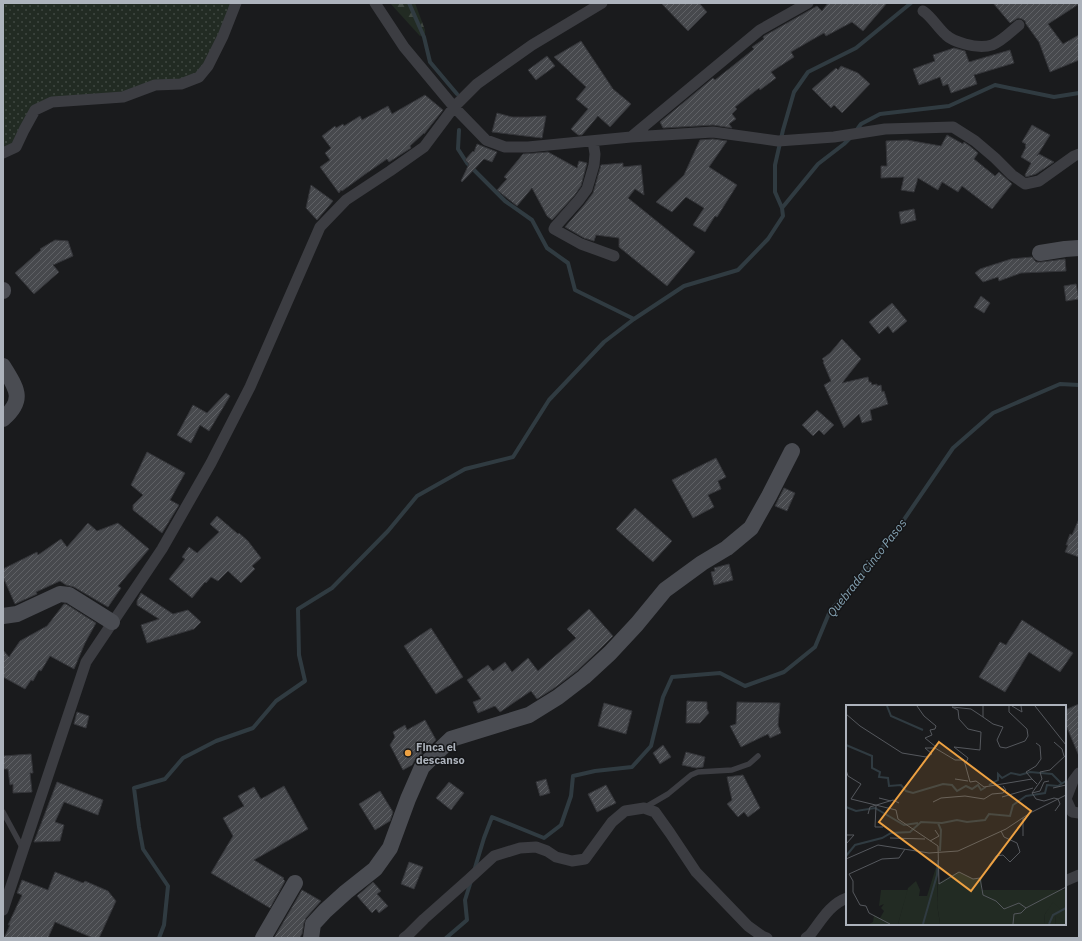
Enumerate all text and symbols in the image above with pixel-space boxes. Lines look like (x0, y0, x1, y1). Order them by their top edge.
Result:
water label: Quebrada Cinco Pasos (824, 515, 910, 620)
inset map (846, 705, 1066, 925)
place label: Finca el descanso (416, 740, 465, 767)
marker: Finca el descanso (403, 748, 413, 758)

